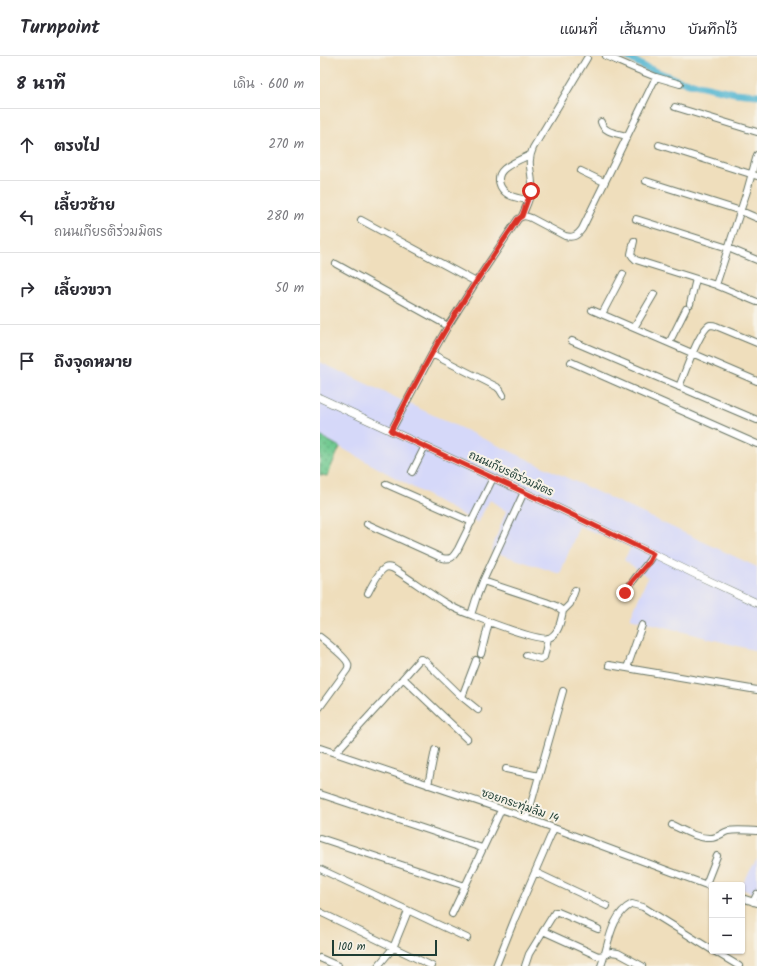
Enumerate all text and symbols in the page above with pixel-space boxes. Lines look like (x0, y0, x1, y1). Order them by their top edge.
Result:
text: Turnpoint (20, 13, 100, 43)
text: แผนที่ (560, 19, 597, 41)
text: เส้นทาง (619, 19, 666, 41)
text: บันทึกไว้ (688, 19, 737, 41)
text: 8 นาที (16, 71, 65, 98)
text: เดิน · 600 m (233, 74, 304, 95)
icon: ahead (16, 134, 38, 156)
text: 270 m (268, 134, 304, 155)
text: ตรงไป (54, 135, 100, 159)
route start (522, 182, 540, 200)
text: เลี้ยวซ้าย (54, 194, 115, 218)
icon: left (16, 206, 38, 228)
text: 280 m (267, 206, 304, 227)
text: ถนนเกียรติร่วมมิตร (54, 222, 163, 243)
icon: right (16, 278, 38, 300)
text: 50 m (275, 278, 304, 299)
text: เลี้ยวขวา (54, 279, 112, 303)
icon: arrive (16, 350, 38, 372)
text: ถึงจุดหมาย (54, 351, 132, 375)
street label: ถนนเกียรติร่วมมิตร (466, 446, 557, 502)
route end (616, 584, 634, 602)
street label: ซอยกระทุ่มล้ม 14 (479, 784, 561, 828)
map controls (709, 882, 745, 954)
button: + (709, 882, 745, 918)
button: − (709, 918, 745, 954)
scale bar (332, 938, 437, 957)
text: 100 m (338, 938, 366, 956)

